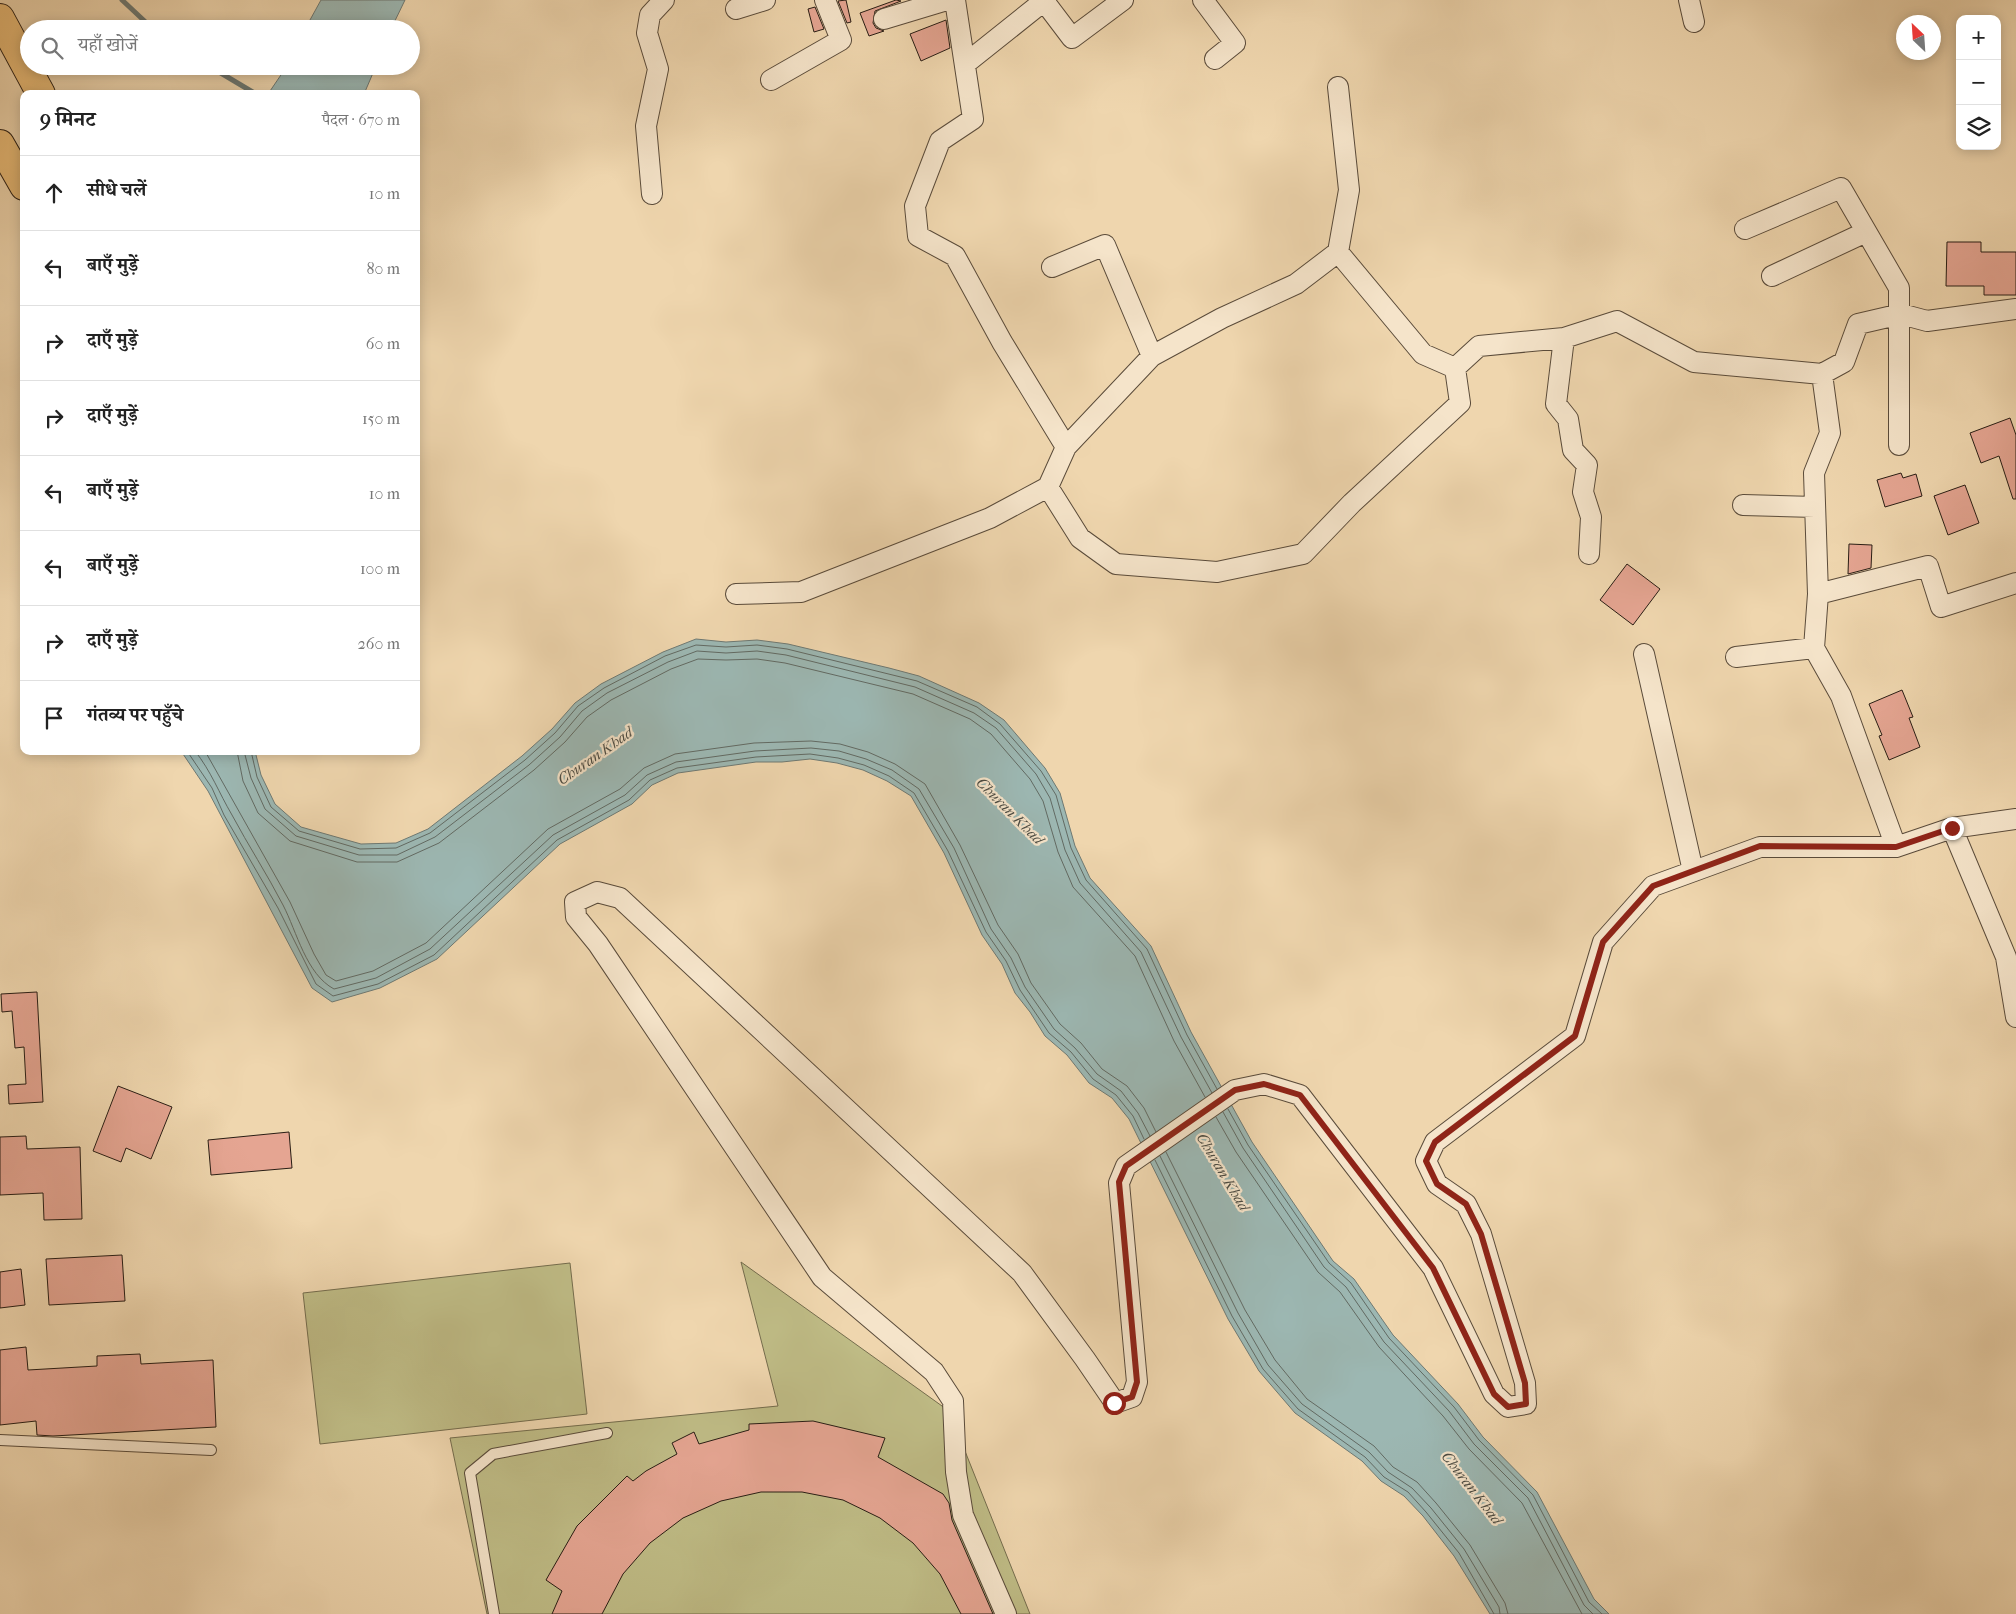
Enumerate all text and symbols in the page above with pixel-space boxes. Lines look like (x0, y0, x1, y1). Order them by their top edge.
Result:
north arrow (1896, 15, 1941, 60)
map controls (1956, 15, 2001, 150)
button: + (1956, 15, 2001, 60)
search box (20, 20, 420, 75)
icon: search (38, 34, 66, 62)
text: यहाँ खोजें (78, 34, 138, 56)
button: − (1956, 60, 2001, 105)
button: layers (1956, 105, 2001, 150)
text: 9 मिनट (40, 107, 95, 131)
text: पैदल · 670 m (322, 110, 400, 129)
icon: ahead (40, 179, 68, 207)
text: सीधे चलें (87, 179, 146, 201)
text: 10 m (369, 184, 400, 203)
icon: left (40, 254, 68, 282)
text: बाएँ मुड़ें (87, 254, 138, 276)
text: 80 m (366, 259, 400, 278)
icon: right (40, 329, 68, 357)
text: दाएँ मुड़ें (87, 329, 138, 351)
text: 60 m (366, 334, 400, 353)
icon: right (40, 404, 68, 432)
text: दाएँ मुड़ें (87, 404, 138, 426)
text: 150 m (362, 409, 400, 428)
icon: left (40, 479, 68, 507)
text: बाएँ मुड़ें (87, 479, 138, 501)
text: 10 m (369, 484, 400, 503)
icon: left (40, 554, 68, 582)
text: बाएँ मुड़ें (87, 554, 138, 576)
text: 100 m (360, 559, 400, 578)
icon: right (40, 629, 68, 657)
text: दाएँ मुड़ें (87, 629, 138, 651)
text: 260 m (358, 634, 400, 653)
icon: arrive (40, 704, 68, 732)
text: गंतव्य पर पहुँचे (87, 704, 183, 726)
water label: Churan Khad (554, 722, 638, 788)
water label: Churan Khad (973, 774, 1049, 850)
route end (1941, 817, 1964, 840)
water label: Churan Khad (1193, 1130, 1254, 1216)
route start (1103, 1392, 1126, 1415)
water label: Churan Khad (1438, 1448, 1508, 1530)

